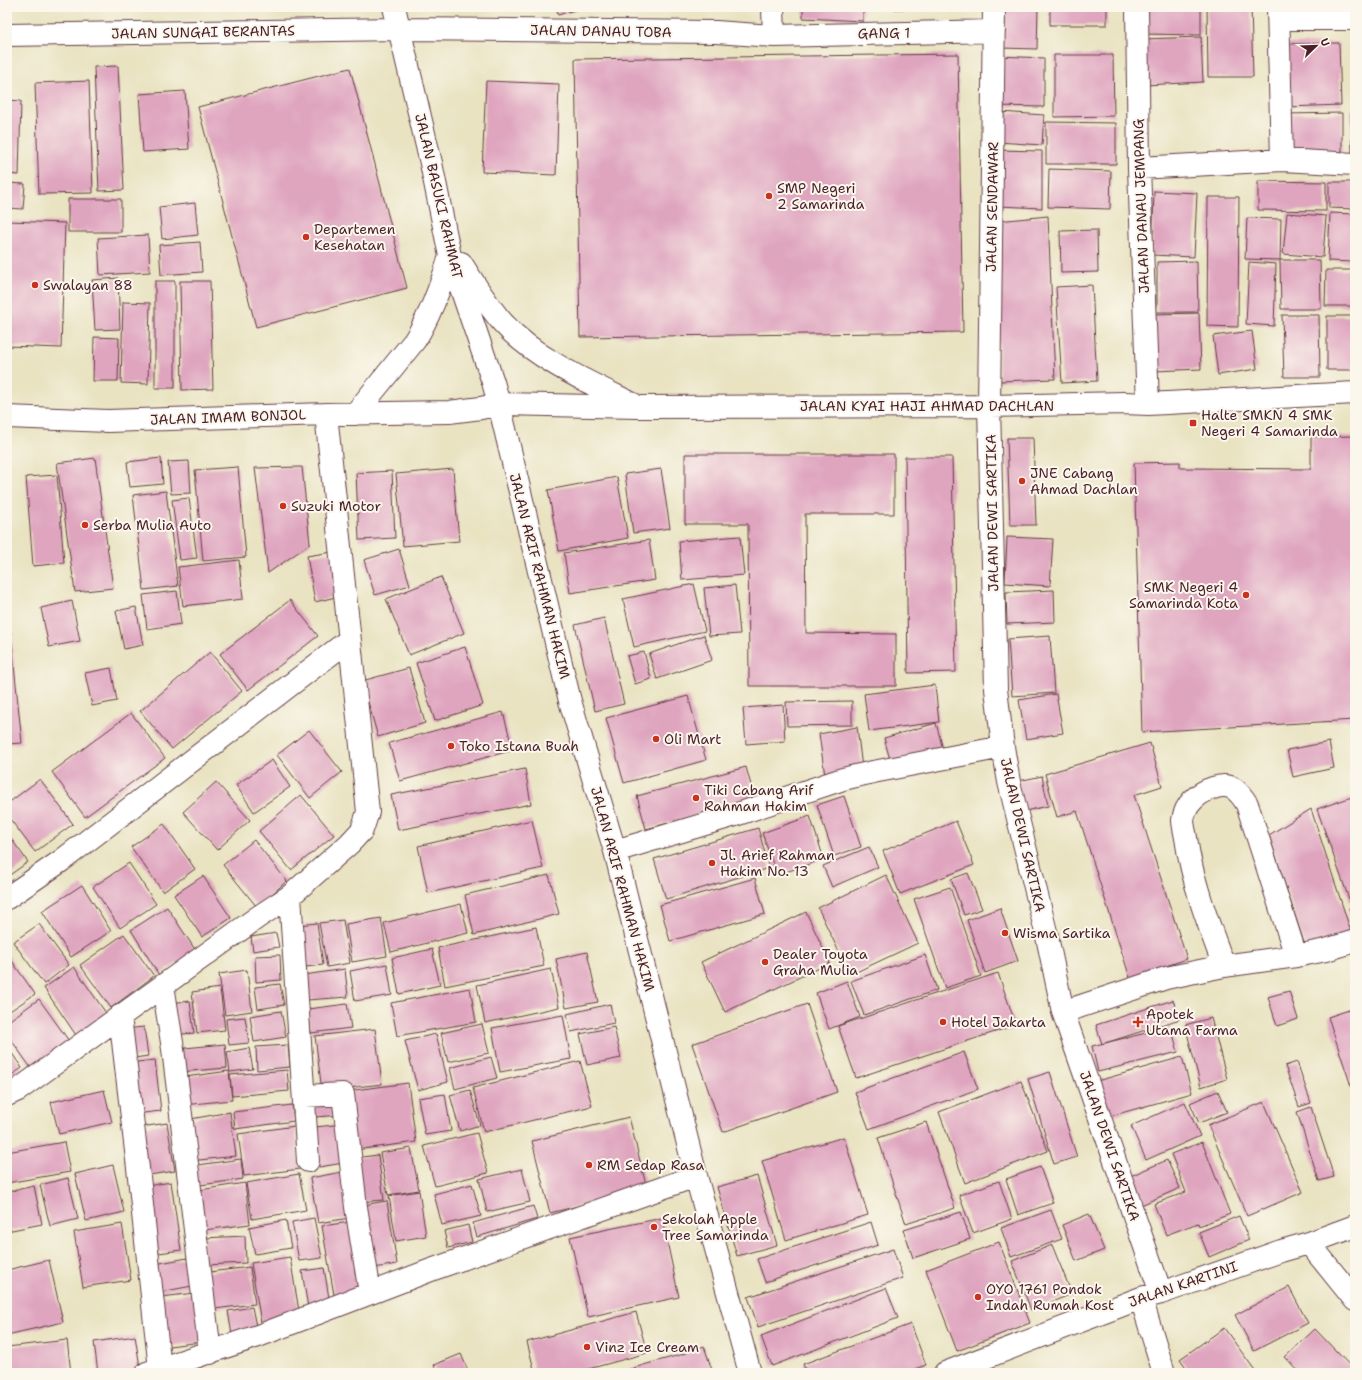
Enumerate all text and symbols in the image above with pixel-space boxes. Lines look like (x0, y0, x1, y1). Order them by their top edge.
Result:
street label: JALAN SUNGAI BERANTAS (111, 21, 295, 43)
street label: JALAN DANAU TOBA (530, 21, 672, 41)
street label: GANG 1 (858, 24, 910, 42)
north arrow (1296, 26, 1336, 66)
text: U (1316, 36, 1333, 49)
street label: JALAN BASUKI RAHMAT (411, 111, 467, 281)
street label: JALAN DANAU JEMPANG (1129, 118, 1153, 294)
street label: JALAN SENDAWAR (982, 141, 1002, 272)
place label: SMP Negeri 2 Samarinda (777, 179, 865, 213)
marker: SMP Negeri 2 Samarinda (764, 191, 774, 201)
place label: Departemen Kesehatan (314, 220, 396, 254)
marker: Departemen Kesehatan (301, 232, 311, 242)
place label: Swalayan 88 (43, 276, 133, 294)
marker: Swalayan 88 (30, 280, 40, 290)
street label: JALAN KYAI HAJI AHMAD DACHLAN (800, 397, 1054, 415)
street label: JALAN IMAM BONJOL (150, 405, 307, 429)
place label: Halte SMKN 4 SMK Negeri 4 Samarinda (1201, 406, 1338, 440)
marker: Halte SMKN 4 SMK Negeri 4 Samarinda (1188, 418, 1198, 428)
street label: JALAN DEWI SARTIKA (982, 434, 1002, 592)
place label: JNE Cabang Ahmad Dachlan (1030, 464, 1138, 498)
street label: JALAN ARIF RAHMAN HAKIM (506, 471, 574, 681)
marker: JNE Cabang Ahmad Dachlan (1017, 476, 1027, 486)
place label: Suzuki Motor (291, 497, 381, 515)
marker: Suzuki Motor (278, 501, 288, 511)
place label: Serba Mulia Auto (93, 516, 211, 534)
marker: Serba Mulia Auto (80, 520, 90, 530)
place label: SMK Negeri 4 Samarinda Kota (1129, 578, 1238, 612)
marker: SMK Negeri 4 Samarinda Kota (1241, 590, 1251, 600)
place label: Oli Mart (664, 730, 721, 748)
marker: Oli Mart (651, 734, 661, 744)
place label: Toko Istana Buah (459, 737, 579, 755)
marker: Toko Istana Buah (446, 741, 456, 751)
street label: JALAN DEWI SARTIKA (997, 756, 1049, 914)
place label: Tiki Cabang Arif Rahman Hakim (704, 781, 814, 815)
street label: JALAN ARIF RAHMAN HAKIM (587, 785, 659, 993)
marker: Tiki Cabang Arif Rahman Hakim (691, 793, 701, 803)
place label: Jl. Arief Rahman Hakim No. 13 (720, 846, 835, 880)
marker: Jl. Arief Rahman Hakim No. 13 (707, 858, 717, 868)
place label: Wisma Sartika (1013, 924, 1111, 942)
marker: Wisma Sartika (1000, 928, 1010, 938)
place label: Dealer Toyota Graha Mulia (773, 945, 868, 979)
marker: Dealer Toyota Graha Mulia (760, 957, 770, 967)
place label: Apotek Utama Farma (1146, 1005, 1238, 1039)
place label: Hotel Jakarta (951, 1013, 1046, 1031)
marker: Hotel Jakarta (938, 1017, 948, 1027)
marker: Apotek Utama Farma (1133, 1017, 1143, 1027)
street label: JALAN DEWI SARTIKA (1076, 1069, 1144, 1223)
place label: RM Sedap Rasa (597, 1156, 704, 1174)
marker: RM Sedap Rasa (584, 1160, 594, 1170)
place label: Sekolah Apple Tree Samarinda (662, 1210, 769, 1244)
marker: Sekolah Apple Tree Samarinda (649, 1222, 659, 1232)
street label: JALAN KARTINI (1126, 1257, 1240, 1311)
place label: OYO 1761 Pondok Indah Rumah Kost (986, 1280, 1114, 1314)
marker: OYO 1761 Pondok Indah Rumah Kost (973, 1292, 983, 1302)
place label: Vinz Ice Cream (595, 1338, 699, 1356)
marker: Vinz Ice Cream (582, 1342, 592, 1352)

